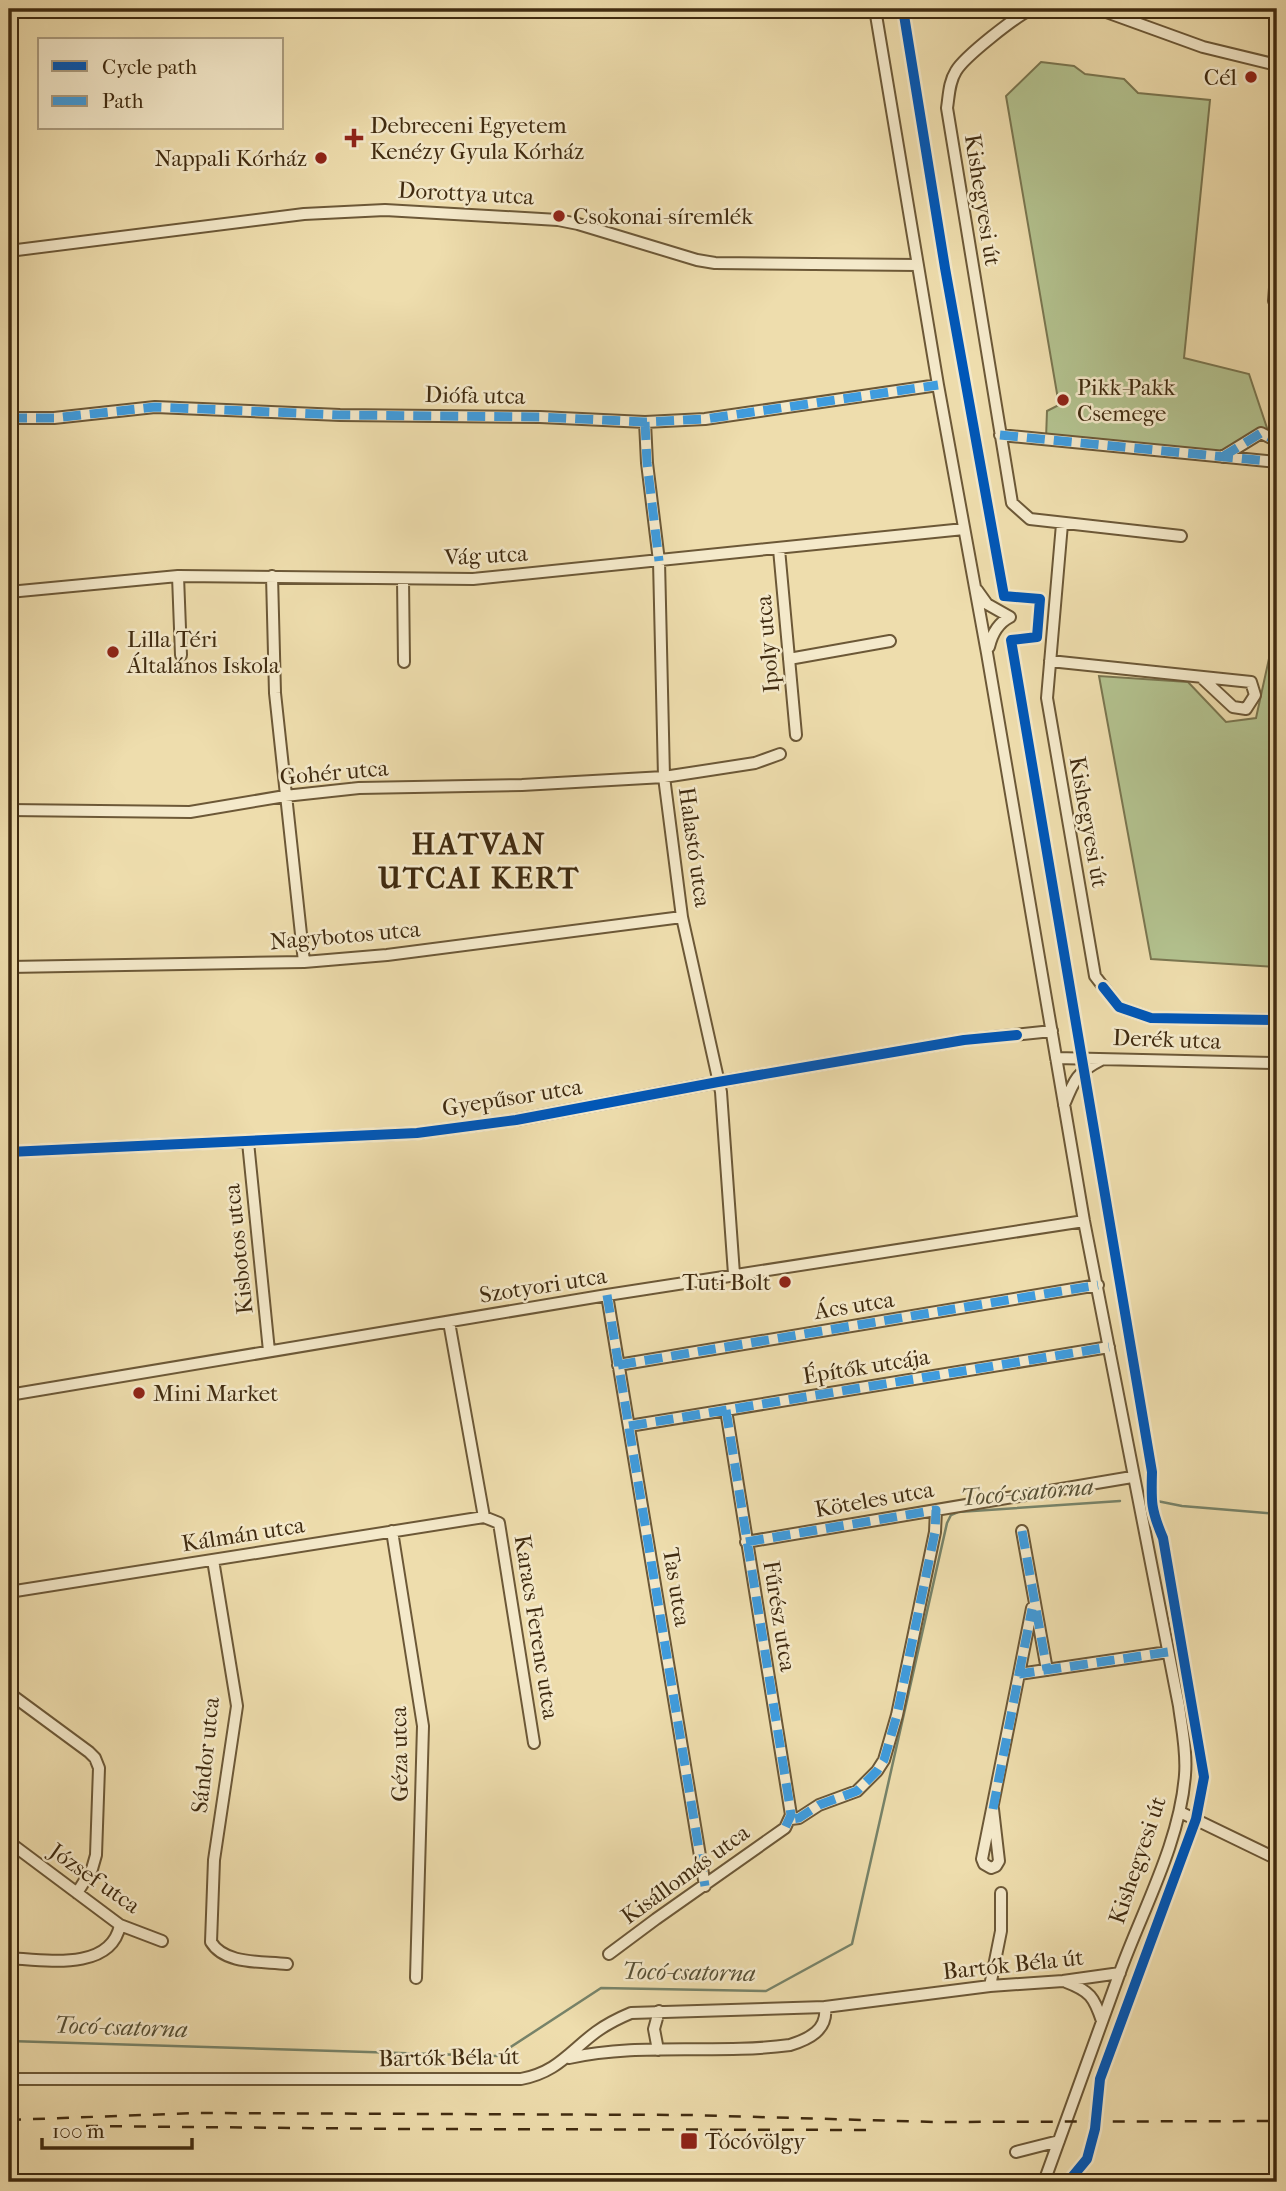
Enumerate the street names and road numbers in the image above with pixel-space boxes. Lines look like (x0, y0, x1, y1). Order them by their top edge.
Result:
street label: Kishegyesi út (959, 132, 1006, 268)
street label: Dorottya utca (397, 176, 535, 211)
street label: Diófa utca (424, 381, 526, 410)
street label: Vág utca (443, 540, 529, 571)
street label: Ipoly utca (750, 594, 785, 694)
street label: Gohér utca (279, 754, 390, 791)
street label: Kishegyesi út (1064, 754, 1113, 890)
street label: Halastó utca (673, 785, 716, 909)
street label: Nagybotos utca (269, 915, 422, 956)
street label: Derék utca (1112, 1024, 1222, 1055)
street label: Gyepűsor utca (440, 1073, 584, 1122)
street label: Kisbotos utca (218, 1182, 259, 1315)
street label: Szotyori utca (477, 1262, 609, 1309)
street label: Ács utca (811, 1286, 896, 1325)
street label: Építők utcája (801, 1343, 932, 1390)
street label: Köteles utca (813, 1476, 936, 1523)
street label: Kálmán utca (180, 1511, 307, 1558)
street label: Karacs Ferenc utca (509, 1533, 564, 1722)
street label: Tas utca (657, 1546, 696, 1629)
street label: Fűrész utca (757, 1559, 802, 1674)
street label: Sándor utca (186, 1695, 225, 1814)
street label: Géza utca (385, 1706, 414, 1802)
street label: Kishegyesi út (1103, 1793, 1172, 1927)
street label: Kisállomás utca (616, 1819, 755, 1930)
street label: József utca (43, 1836, 145, 1920)
street label: Bartók Béla út (941, 1944, 1085, 1985)
street label: Bartók Béla út (378, 2043, 520, 2072)

